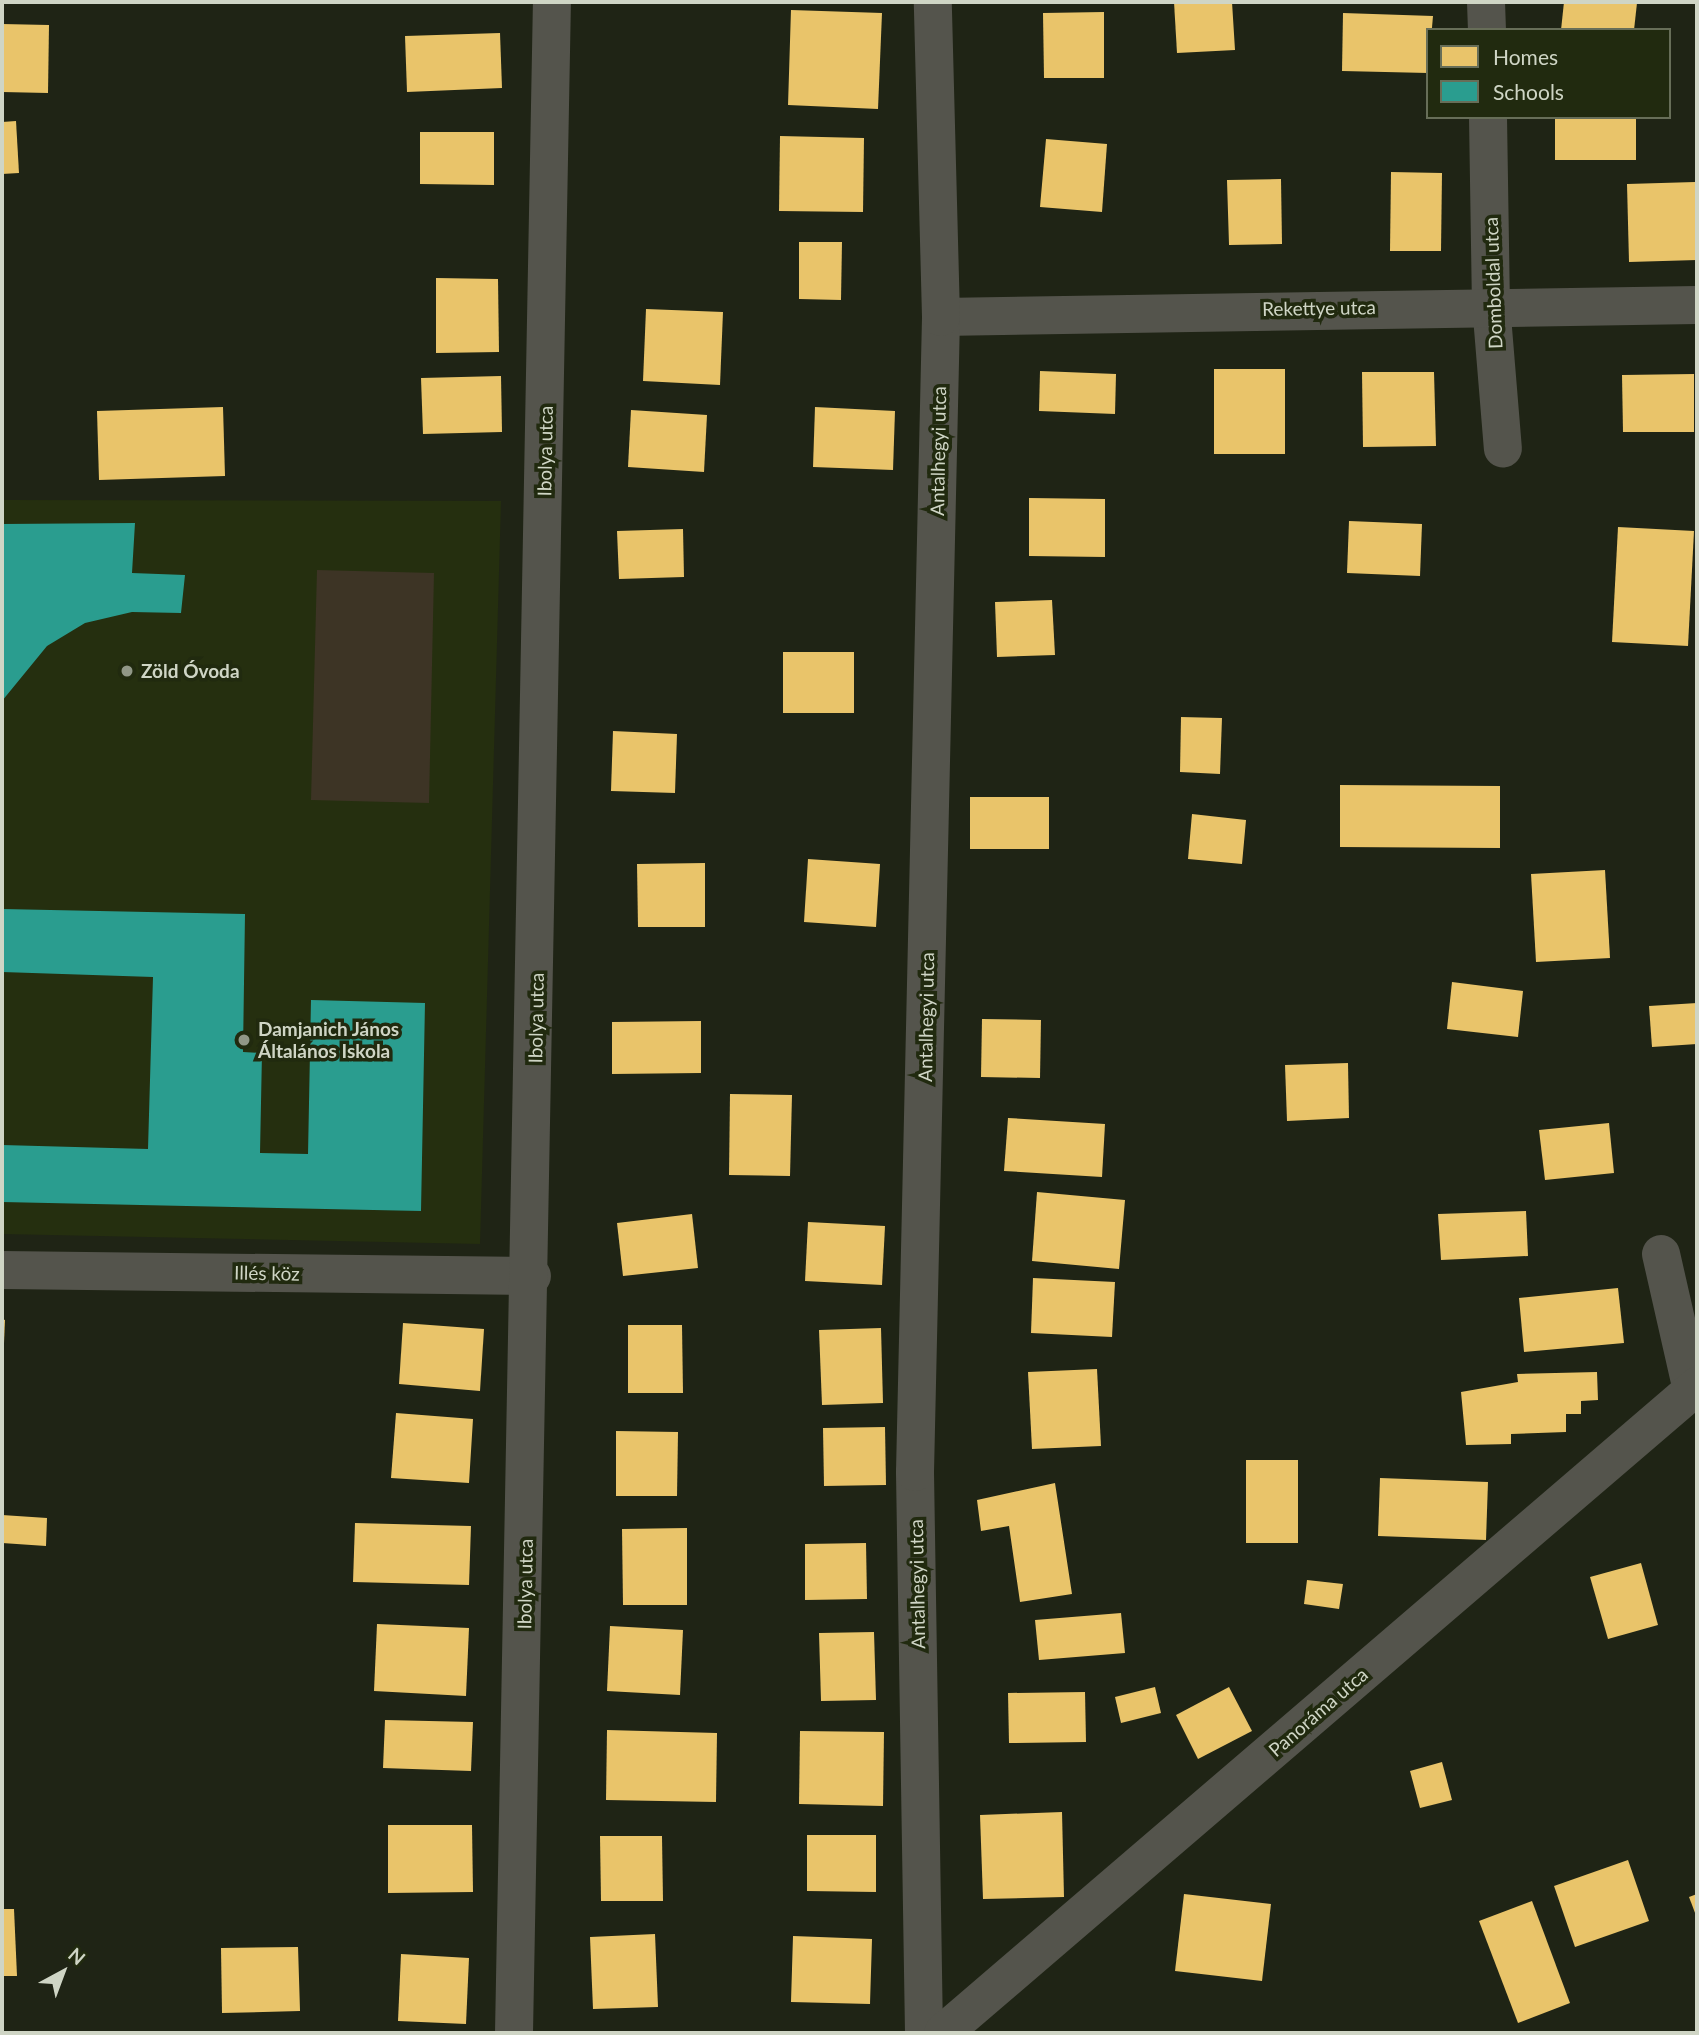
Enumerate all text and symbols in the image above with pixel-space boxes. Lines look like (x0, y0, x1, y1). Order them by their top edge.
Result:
legend (1426, 28, 1671, 119)
text: Homes (1493, 44, 1558, 69)
text: Schools (1493, 79, 1564, 104)
street label: Domboldal utca (1479, 217, 1507, 349)
street label: Rekettye utca (1262, 296, 1376, 320)
street label: Antalhegyi utca (925, 386, 951, 516)
street label: Ibolya utca (533, 405, 557, 497)
place label: Zöld Óvoda (141, 660, 240, 682)
marker: Zöld Óvoda (119, 663, 135, 679)
street label: Antalhegyi utca (913, 952, 939, 1082)
street label: Ibolya utca (524, 972, 548, 1064)
place label: Damjanich János Általános Iskola (258, 1018, 400, 1062)
marker: Damjanich János Általános Iskola (236, 1032, 252, 1048)
street label: Illés köz (234, 1261, 300, 1285)
street label: Antalhegyi utca (904, 1519, 930, 1649)
street label: Ibolya utca (513, 1538, 537, 1630)
street label: Panoráma utca (1264, 1663, 1372, 1761)
north arrow (28, 1937, 98, 2007)
text: N (64, 1942, 90, 1969)

